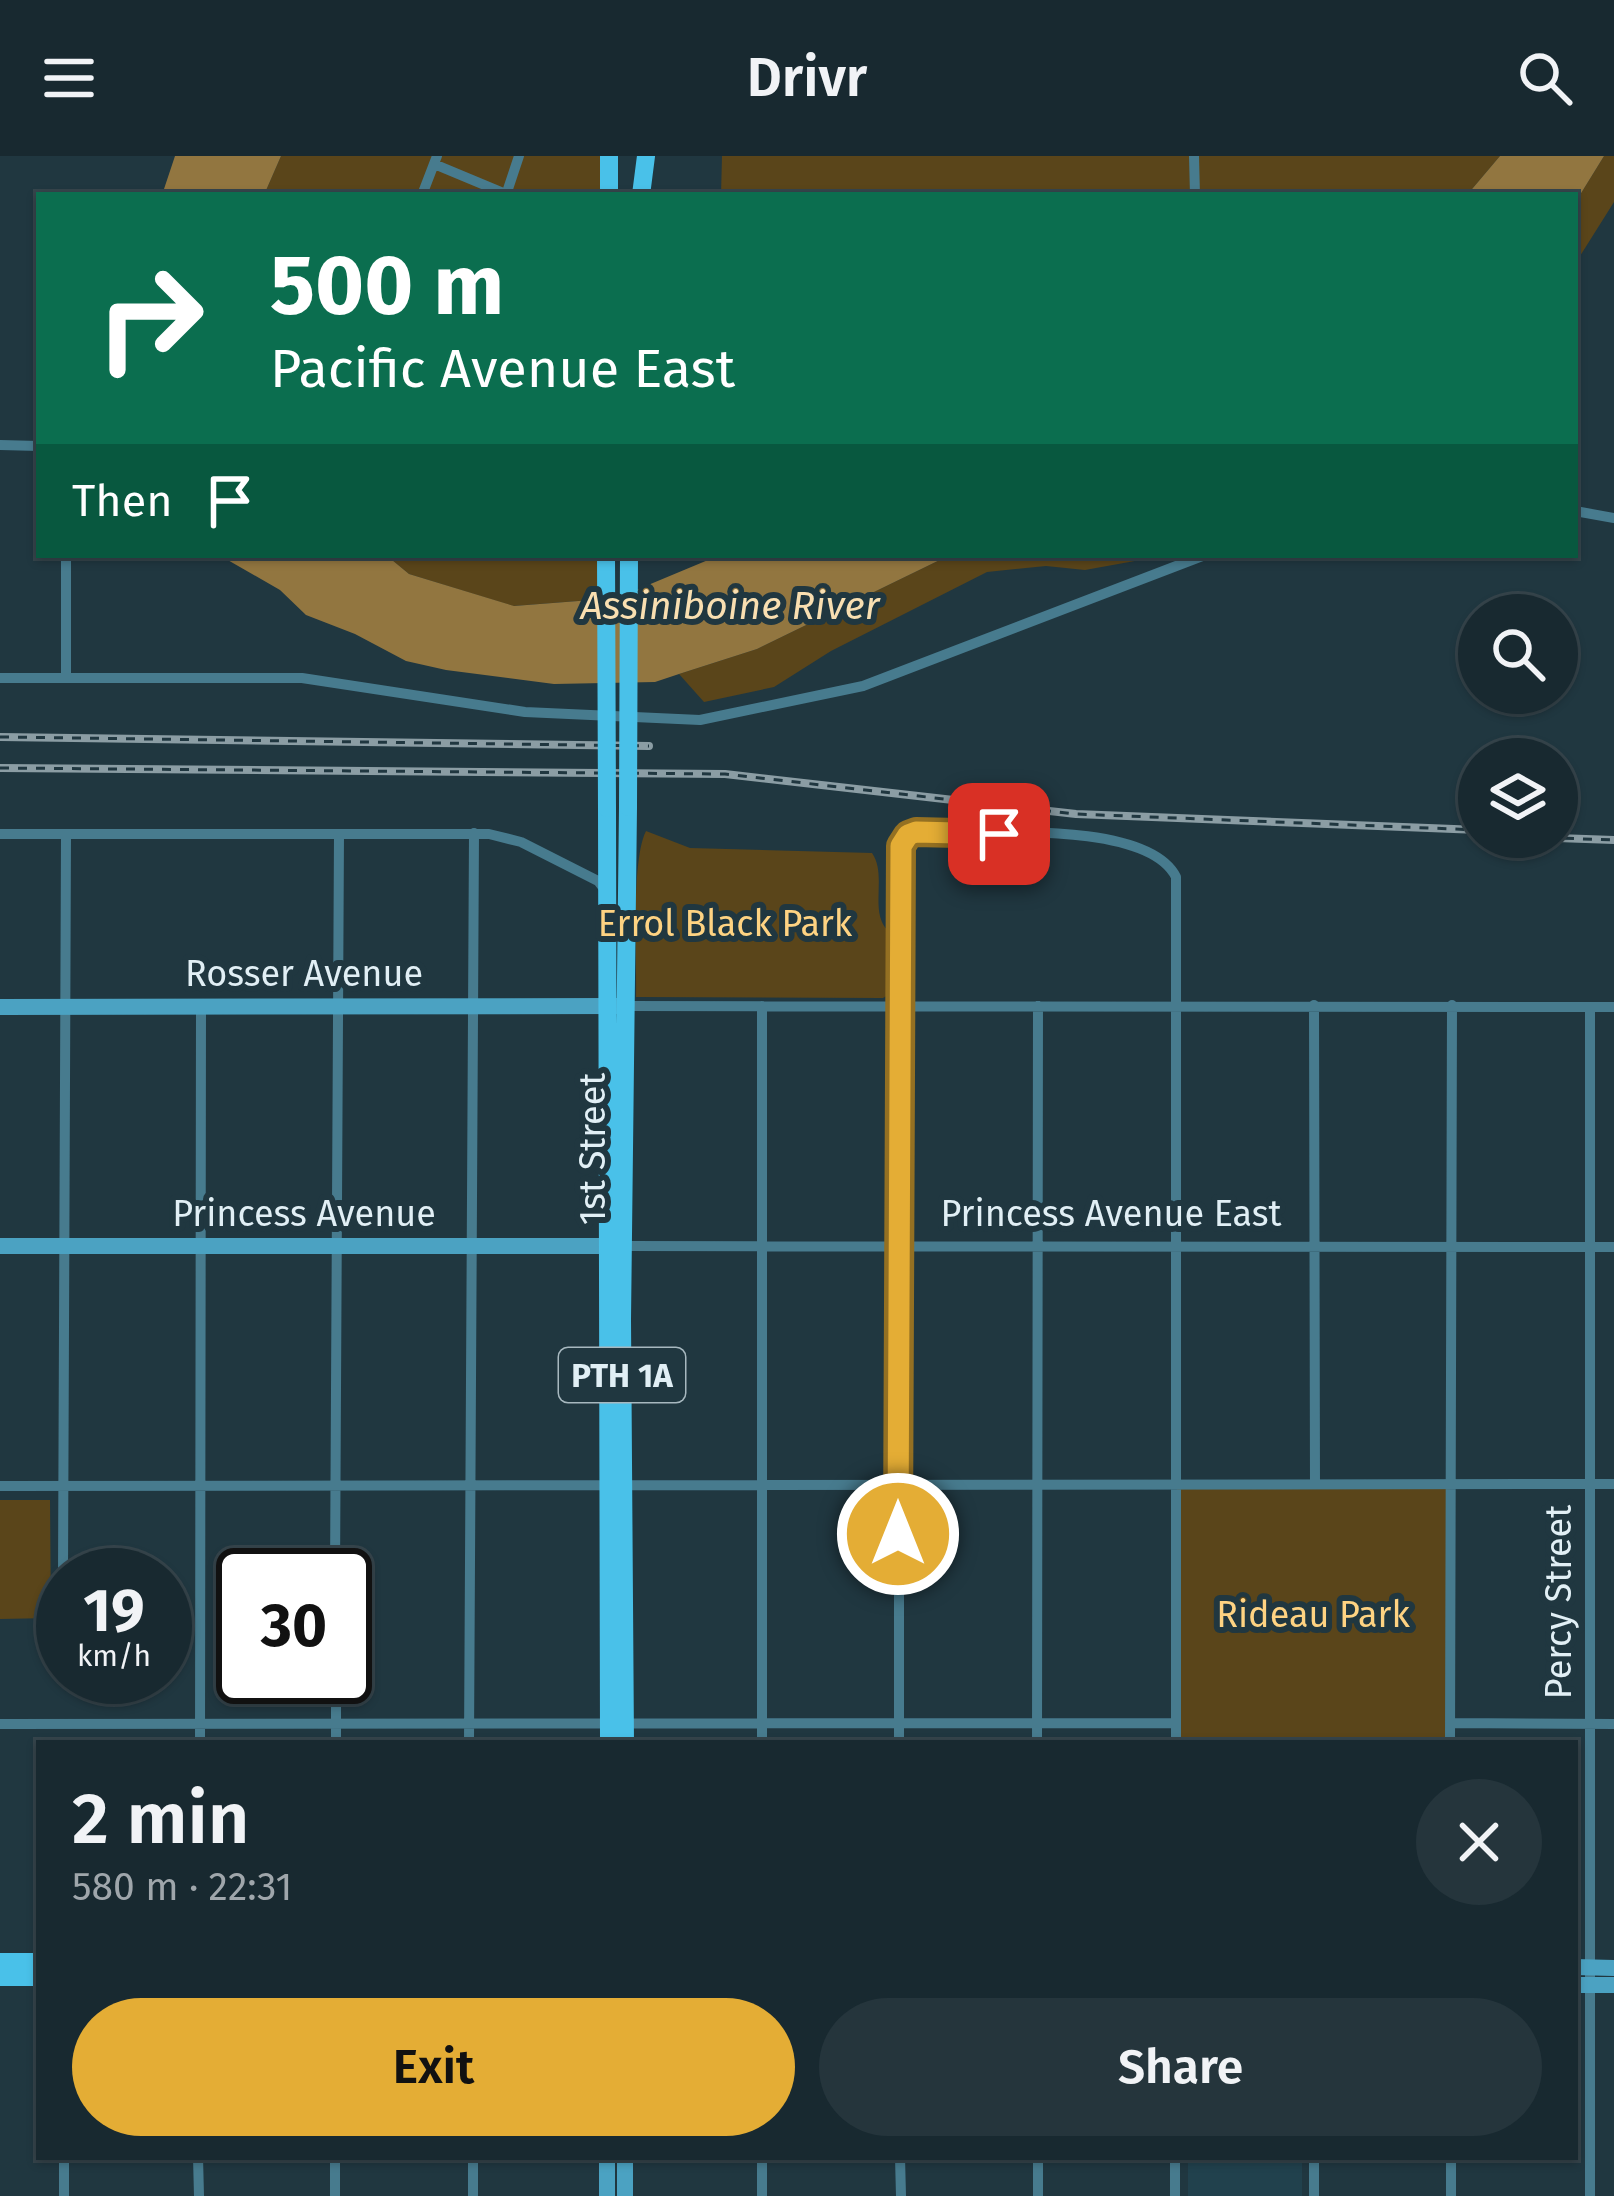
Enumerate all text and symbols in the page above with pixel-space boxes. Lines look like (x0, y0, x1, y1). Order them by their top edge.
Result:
icon: menu (36, 45, 102, 111)
icon: search (1512, 45, 1578, 111)
text: Drivr (747, 46, 867, 110)
text: 500 m (270, 235, 504, 336)
icon: right (72, 240, 228, 396)
text: Pacific Avenue East (270, 337, 735, 401)
icon: arrive (197, 468, 263, 534)
text: Then (72, 474, 173, 528)
water label: Assiniboine River (578, 583, 881, 629)
map controls (1458, 594, 1578, 858)
button: search (1458, 594, 1578, 714)
button: layers (1458, 738, 1578, 858)
pin (948, 783, 1050, 885)
icon: arrive (966, 801, 1032, 867)
park label: Errol Black Park (598, 902, 853, 946)
street label: Rosser Avenue (185, 952, 423, 996)
street label: 1st Street (571, 1073, 615, 1225)
street label: Princess Avenue (172, 1192, 436, 1236)
street label: Princess Avenue East (940, 1192, 1282, 1236)
road number: PTH 1A (559, 1348, 685, 1402)
position arrow (835, 1471, 961, 1597)
street label: Percy Street (1537, 1505, 1581, 1699)
speed limit sign: 30 (216, 1548, 372, 1704)
text: 19 (83, 1575, 145, 1647)
park label: Rideau Park (1216, 1593, 1410, 1637)
text: km/h (77, 1638, 151, 1674)
text: 2 min (72, 1776, 249, 1862)
button: close (1416, 1779, 1542, 1905)
text: 580 m · 22:31 (72, 1864, 292, 1910)
button: Exit (72, 1998, 795, 2136)
button: Share (819, 1998, 1542, 2136)

